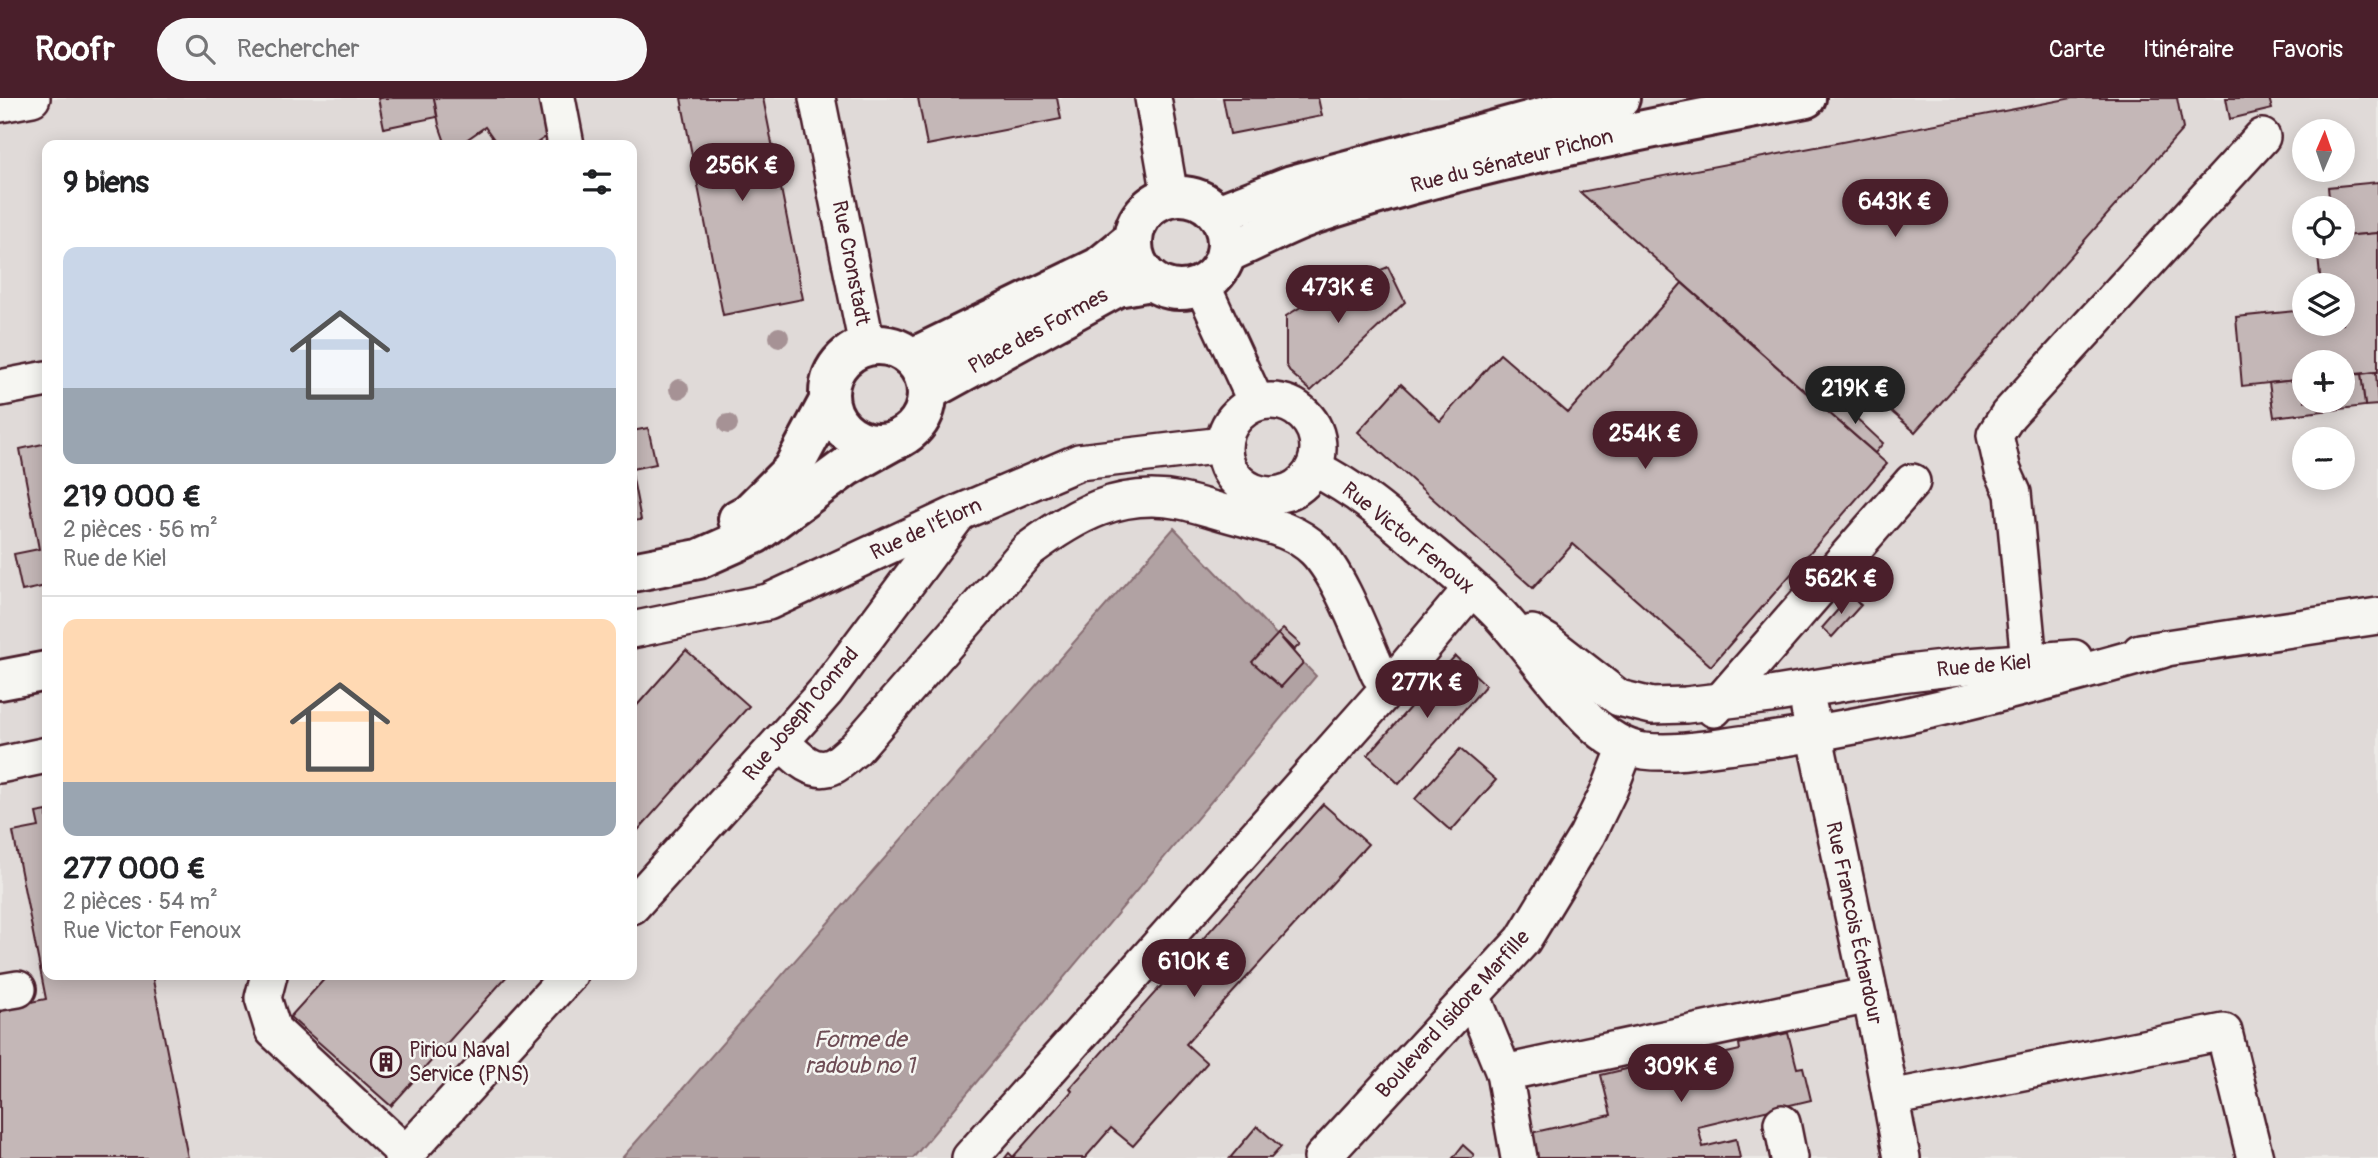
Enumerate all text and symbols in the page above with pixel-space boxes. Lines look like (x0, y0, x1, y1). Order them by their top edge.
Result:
search box (157, 18, 647, 81)
text: Roofr (35, 29, 115, 70)
icon: search (181, 30, 219, 68)
text: Rechercher (237, 33, 360, 65)
text: Carte (2049, 35, 2105, 64)
text: Itinéraire (2143, 35, 2234, 64)
text: Favoris (2272, 35, 2343, 64)
north arrow (2292, 119, 2356, 182)
map controls (2292, 119, 2355, 490)
street label: Rue du Sénateur Pichon (1408, 123, 1616, 199)
pin: 256K € (685, 144, 799, 203)
text: 256K € (706, 151, 778, 180)
icon: filters (578, 163, 616, 201)
text: 9 biens (63, 164, 149, 201)
pin: 643K € (1838, 180, 1952, 239)
text: 643K € (1858, 187, 1932, 216)
button: locate (2292, 196, 2355, 259)
street label: Rue Cronstadt (826, 198, 876, 328)
pin: 473K € (1281, 266, 1395, 325)
text: 473K € (1302, 273, 1374, 302)
button: layers (2292, 273, 2355, 336)
street label: Place des Formes (963, 281, 1113, 380)
icon: home (277, 292, 403, 418)
button: + (2292, 350, 2355, 413)
pin: 219K € (1798, 366, 1912, 426)
text: 219K € (1821, 374, 1889, 403)
pin: 254K € (1588, 412, 1702, 471)
text: 254K € (1609, 419, 1681, 448)
button: − (2292, 427, 2355, 490)
street label: Rue Victor Fenoux (1336, 476, 1480, 600)
text: 219 000 € (63, 478, 201, 515)
street label: Rue de l'Élorn (866, 491, 986, 567)
text: 2 pièces · 56 m² (63, 515, 218, 544)
text: Rue de Kiel (63, 544, 167, 573)
pin: 562K € (1784, 556, 1898, 616)
text: 562K € (1805, 564, 1877, 593)
street label: Rue Joseph Conrad (737, 642, 865, 786)
street label: Rue de Kiel (1936, 648, 2032, 684)
pin: 277K € (1370, 660, 1484, 720)
icon: home (277, 664, 403, 790)
text: 277K € (1391, 668, 1463, 697)
street label: Rue Francois Échardour (1819, 819, 1889, 1027)
text: 277 000 € (63, 850, 206, 887)
text: 2 pièces · 54 m² (63, 887, 218, 916)
text: Rue Victor Fenoux (63, 916, 242, 945)
street label: Boulevard Isidore Marfille (1370, 924, 1536, 1104)
pin: 610K € (1137, 940, 1251, 999)
text: 610K € (1158, 947, 1230, 976)
water label: Forme de radoub nº 1 (805, 1025, 917, 1080)
place label: Piriou Naval Service (PNS) (409, 1037, 530, 1088)
pin: 309K € (1624, 1044, 1738, 1104)
building icon: Piriou Naval Service (PNS) (369, 1045, 403, 1079)
text: 309K € (1644, 1052, 1718, 1081)

